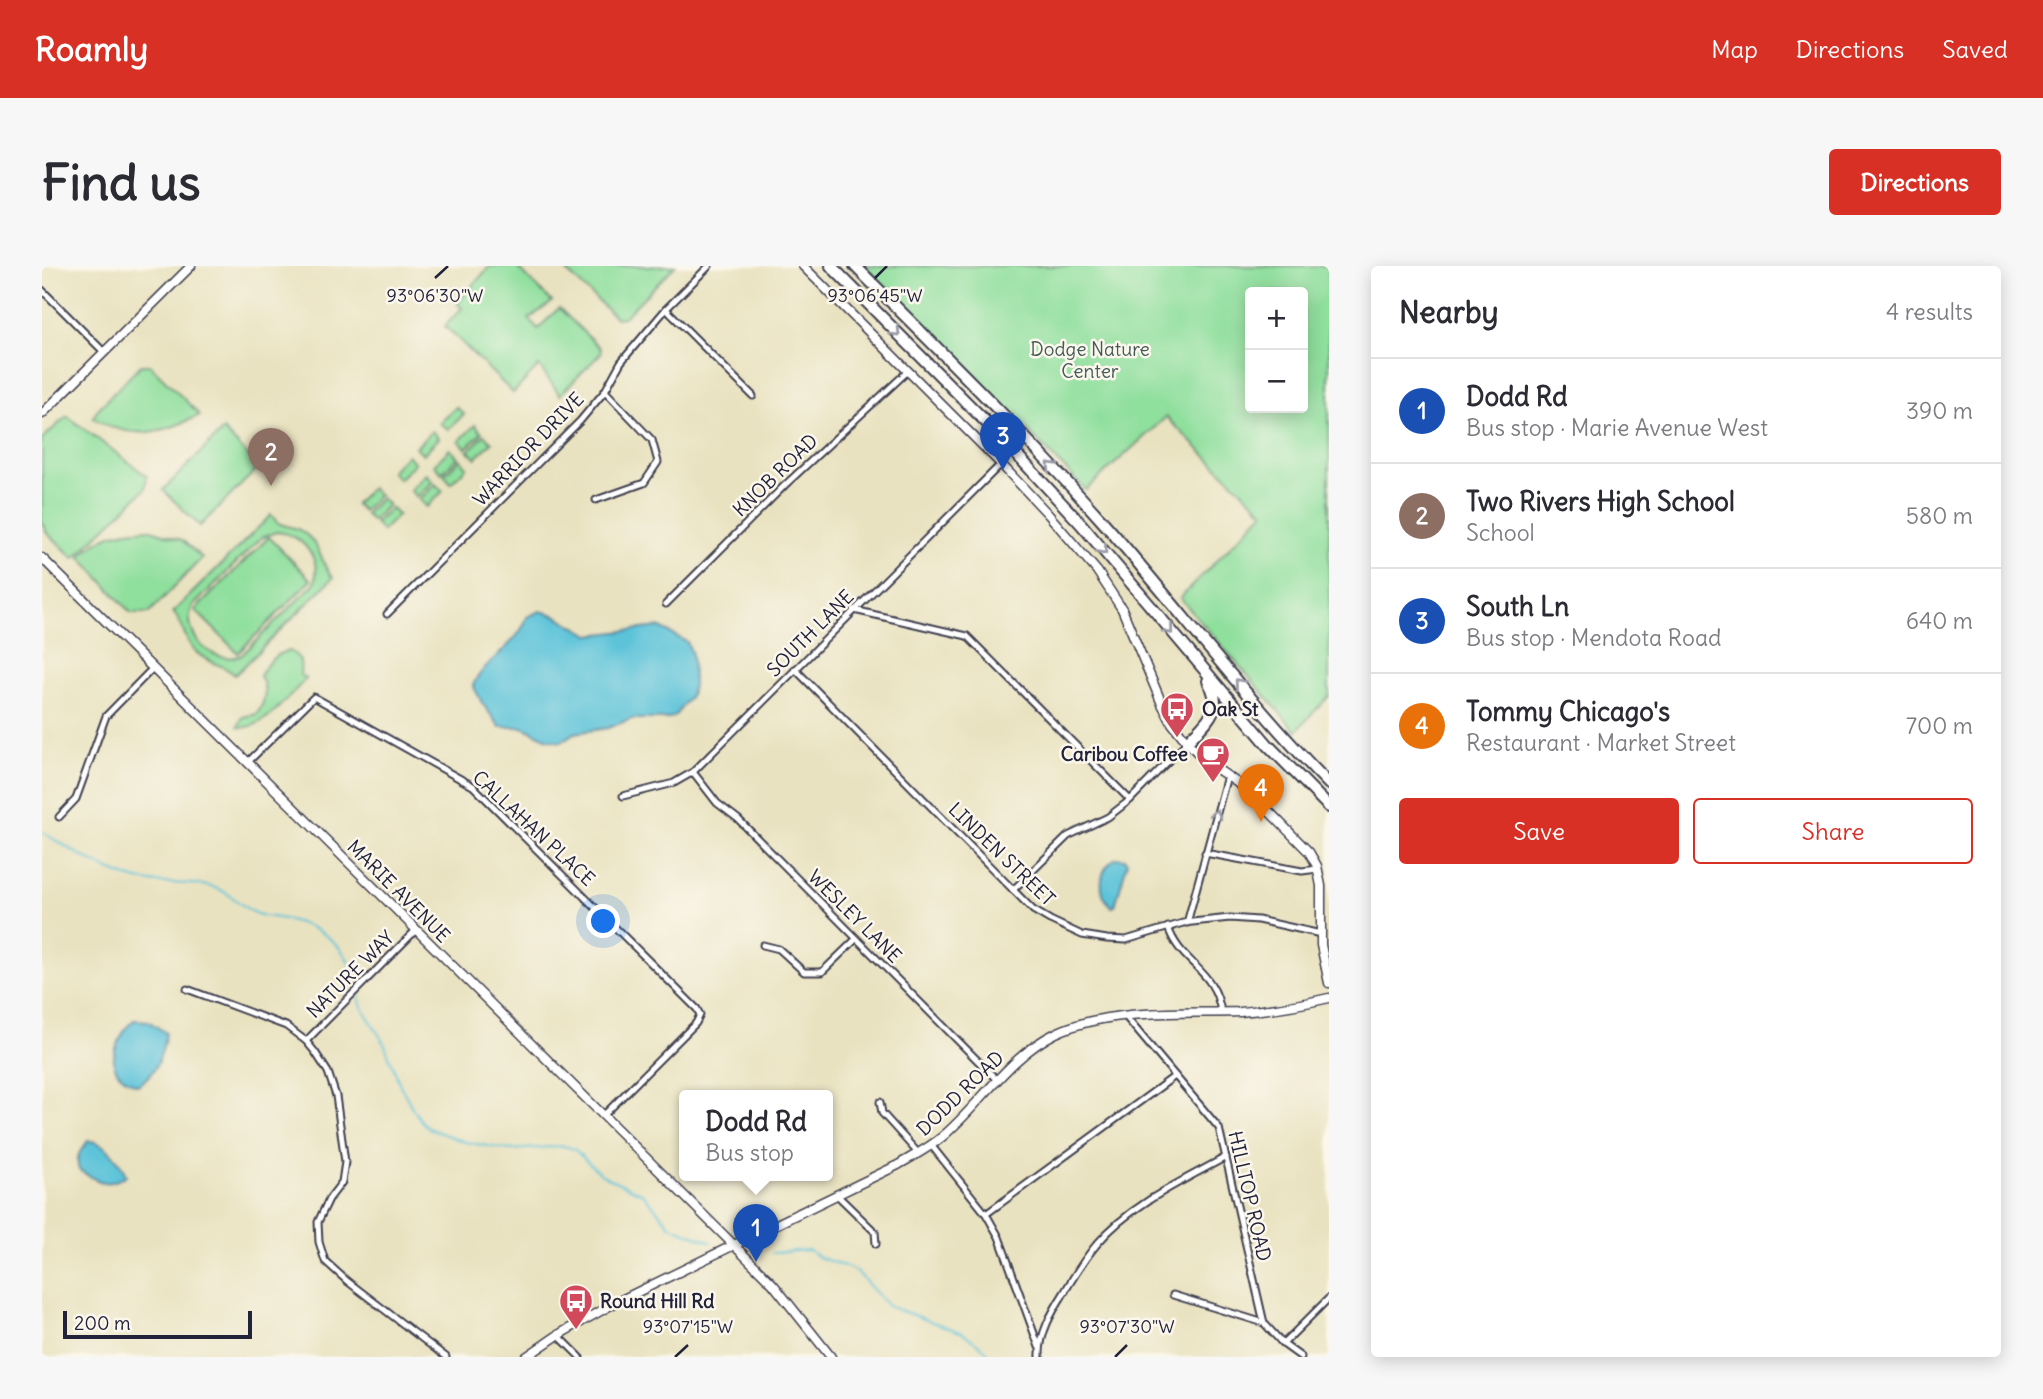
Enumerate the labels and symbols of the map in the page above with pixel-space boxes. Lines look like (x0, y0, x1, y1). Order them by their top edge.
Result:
text: 93°06'30"W (387, 284, 483, 307)
text: 93°06'45"W (827, 284, 923, 307)
one-way arrow (888, 323, 901, 336)
park label: Dodge Nature Center (1030, 337, 1150, 383)
street label: WARRIOR DRIVE (467, 387, 589, 511)
pin: 3 (980, 412, 1026, 470)
pin: 2 (248, 428, 294, 486)
street label: KNOB ROAD (727, 429, 823, 521)
one-way arrow (1046, 461, 1059, 474)
one-way arrow (1095, 542, 1107, 555)
street label: SOUTH LANE (761, 584, 859, 682)
one-way arrow (1161, 621, 1173, 634)
one-way arrow (1234, 678, 1247, 691)
bus stop icon: Oak St (1158, 690, 1196, 739)
place label: Oak St (1202, 697, 1259, 721)
cafe icon: Caribou Coffee (1194, 735, 1232, 784)
place label: Caribou Coffee (1061, 742, 1188, 766)
pin: 4 (1238, 764, 1284, 822)
street label: CALLAHAN PLACE (468, 765, 600, 891)
street label: LINDEN STREET (944, 797, 1060, 911)
one-way arrow (1208, 808, 1222, 820)
street label: MARIE AVENUE (343, 835, 455, 947)
street label: WESLEY LANE (803, 864, 907, 968)
your location (586, 904, 620, 938)
street label: NATURE WAY (301, 925, 399, 1023)
street label: DODD ROAD (911, 1045, 1009, 1141)
street label: HILLTOP ROAD (1223, 1128, 1277, 1264)
pin: 1 (733, 1204, 779, 1262)
bus stop icon: Round Hill Rd (557, 1282, 595, 1331)
place label: Round Hill Rd (600, 1289, 715, 1313)
scale bar (63, 1308, 252, 1340)
text: 93°07'15"W (643, 1315, 733, 1338)
text: 93°07'30"W (1079, 1315, 1175, 1338)

